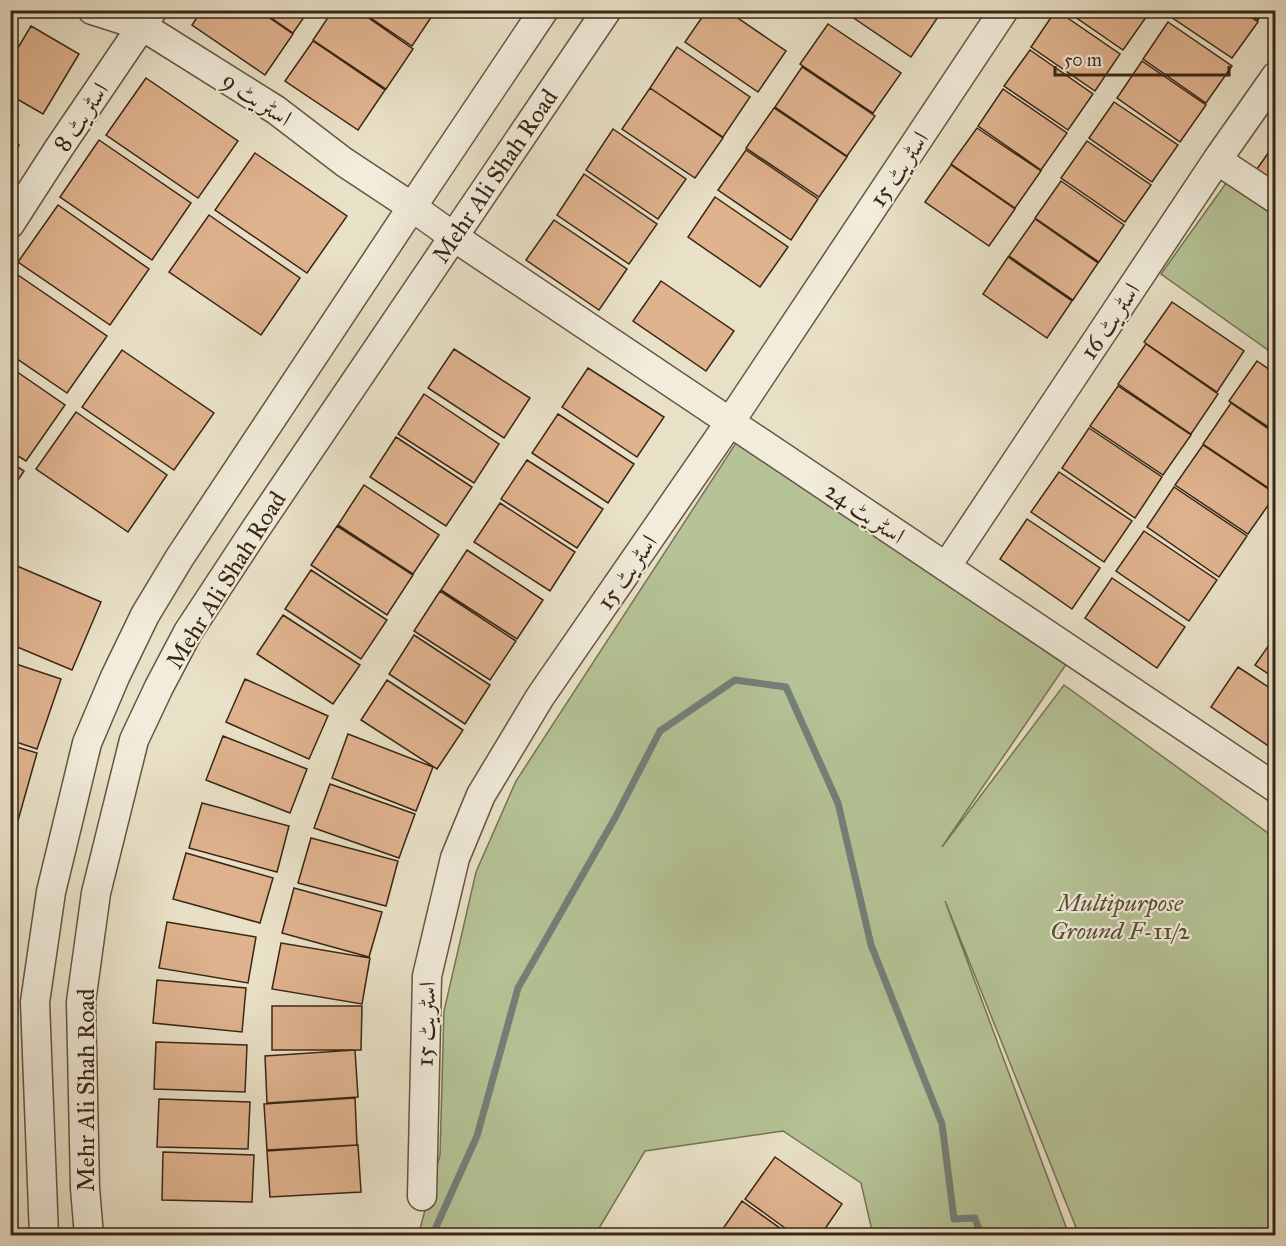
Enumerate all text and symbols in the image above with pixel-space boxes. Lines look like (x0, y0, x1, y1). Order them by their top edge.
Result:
scale bar (1055, 39, 1229, 77)
text: 50 m (1064, 49, 1102, 71)
street label: اسٹریٹ 9 (216, 65, 298, 133)
street label: اسٹریٹ 8 (47, 76, 115, 158)
street label: Mehr Ali Shah Road (426, 83, 564, 269)
street label: اسٹریٹ 15 (863, 125, 935, 213)
street label: اسٹریٹ 16 (1073, 277, 1147, 365)
street label: اسٹریٹ 24 (819, 475, 911, 551)
street label: Mehr Ali Shah Road (159, 486, 293, 674)
street label: اسٹریٹ 15 (590, 528, 664, 616)
park label: Multipurpose Ground F-11/2 (1050, 888, 1190, 946)
street label: اسٹریٹ 15 (410, 981, 442, 1067)
street label: Mehr Ali Shah Road (71, 988, 101, 1192)

